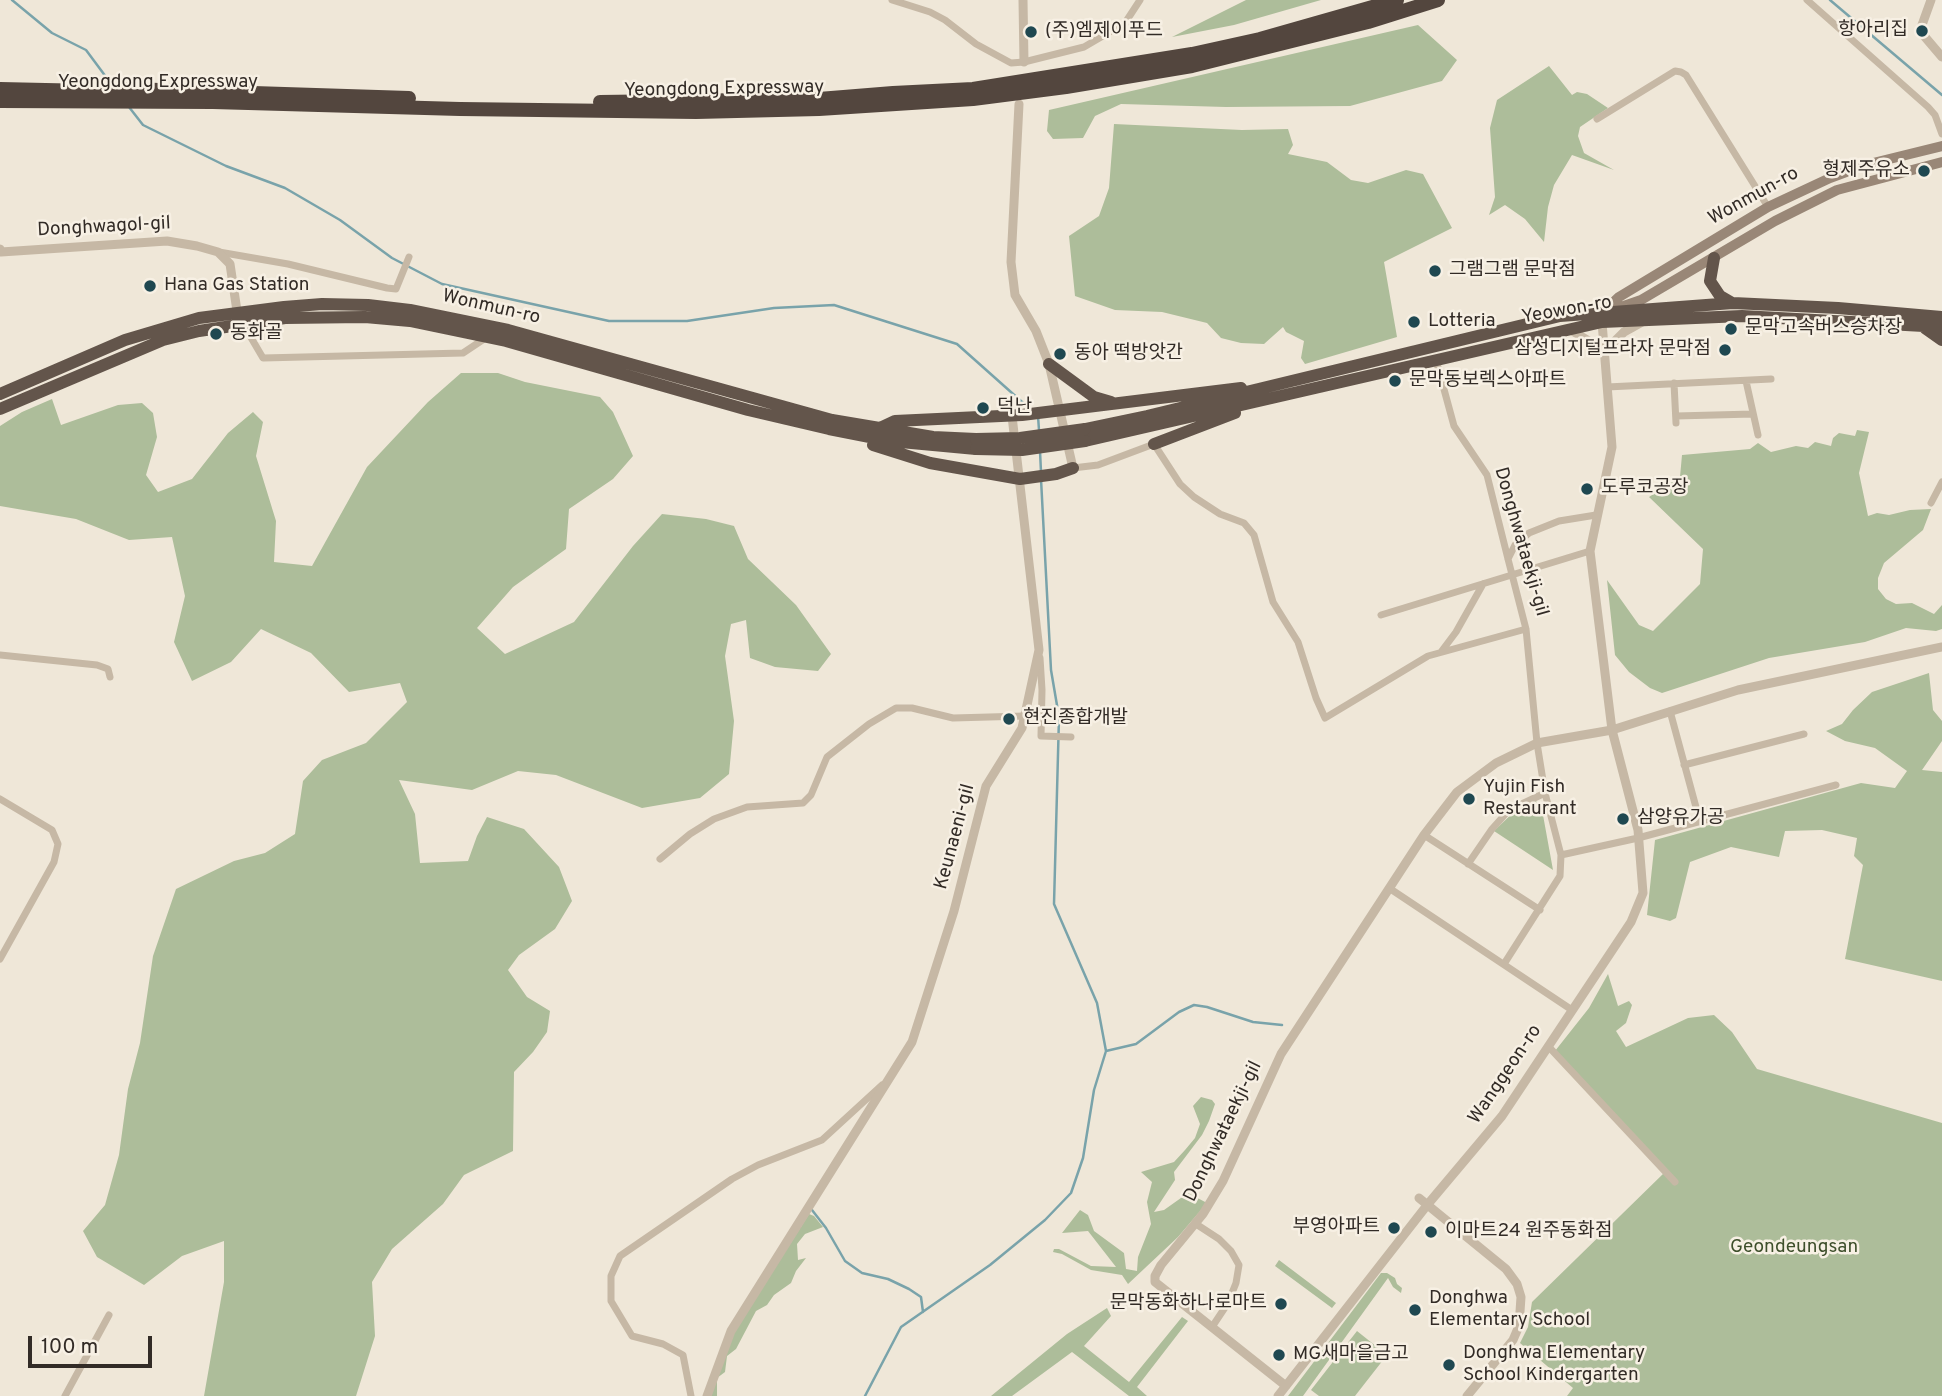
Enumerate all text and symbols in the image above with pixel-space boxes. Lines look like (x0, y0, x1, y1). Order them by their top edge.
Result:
place label: 항아리집 (1838, 20, 1908, 42)
place label: (주)엠제이푸드 (1045, 21, 1163, 43)
marker: 항아리집 (1914, 23, 1930, 39)
marker: (주)엠제이푸드 (1023, 24, 1039, 40)
street label: Yeongdong Expressway (58, 72, 258, 94)
street label: Yeongdong Expressway (624, 77, 824, 103)
place label: 형제주유소 (1823, 160, 1910, 182)
street label: Wonmun-ro (1705, 163, 1803, 231)
marker: 형제주유소 (1916, 163, 1932, 179)
street label: Donghwagol-gil (37, 213, 171, 243)
place label: 그램그램 문막점 (1449, 260, 1576, 282)
marker: 그램그램 문막점 (1427, 263, 1443, 279)
place label: Hana Gas Station (164, 275, 309, 297)
marker: Hana Gas Station (142, 278, 158, 294)
street label: Wonmun-ro (440, 286, 542, 330)
street label: Yeowon-ro (1520, 292, 1614, 330)
place label: Lotteria (1428, 311, 1495, 333)
marker: Lotteria (1406, 314, 1422, 330)
place label: 문막고속버스승차장 (1745, 318, 1902, 340)
marker: 문막고속버스승차장 (1723, 321, 1739, 337)
place label: 동화골 (230, 323, 282, 345)
marker: 동화골 (208, 326, 224, 342)
place label: 삼성디지털프라자 문막점 (1514, 339, 1711, 361)
marker: 삼성디지털프라자 문막점 (1717, 342, 1733, 358)
place label: 동아 떡방앗간 (1074, 343, 1183, 365)
marker: 동아 떡방앗간 (1052, 346, 1068, 362)
place label: 문막동보렉스아파트 (1409, 370, 1566, 392)
marker: 문막동보렉스아파트 (1387, 373, 1403, 389)
place label: 덕난 (997, 397, 1032, 419)
marker: 덕난 (975, 400, 991, 416)
street label: Donghwataekji-gil (1488, 465, 1552, 619)
place label: 도루코공장 (1601, 478, 1688, 500)
marker: 도루코공장 (1579, 481, 1595, 497)
place label: 현진종합개발 (1023, 708, 1128, 730)
marker: 현진종합개발 (1001, 711, 1017, 727)
place label: Yujin Fish Restaurant (1483, 777, 1577, 821)
street label: Keunaeni-gil (931, 782, 981, 892)
marker: Yujin Fish Restaurant (1461, 791, 1477, 807)
place label: 삼양유가공 (1637, 808, 1724, 830)
marker: 삼양유가공 (1615, 811, 1631, 827)
street label: Wanggeon-ro (1464, 1021, 1548, 1129)
street label: Donghwataekji-gil (1180, 1058, 1268, 1206)
place label: 부영아파트 (1293, 1217, 1380, 1239)
marker: 부영아파트 (1386, 1220, 1402, 1236)
place label: 이마트24 원주동화점 (1445, 1221, 1613, 1243)
marker: 이마트24 원주동화점 (1423, 1224, 1439, 1240)
park label: Geondeungsan (1730, 1237, 1858, 1259)
place label: Donghwa Elementary School (1429, 1288, 1590, 1332)
place label: 문막동화하나로마트 (1110, 1293, 1267, 1315)
marker: 문막동화하나로마트 (1273, 1296, 1289, 1312)
marker: Donghwa Elementary School (1407, 1302, 1423, 1318)
scale bar (32, 1322, 156, 1366)
text: 100 m (41, 1334, 98, 1361)
place label: Donghwa Elementary School Kindergarten (1463, 1343, 1645, 1387)
place label: MG새마을금고 (1293, 1344, 1409, 1366)
marker: MG새마을금고 (1271, 1347, 1287, 1363)
marker: Donghwa Elementary School Kindergarten (1441, 1357, 1457, 1373)

